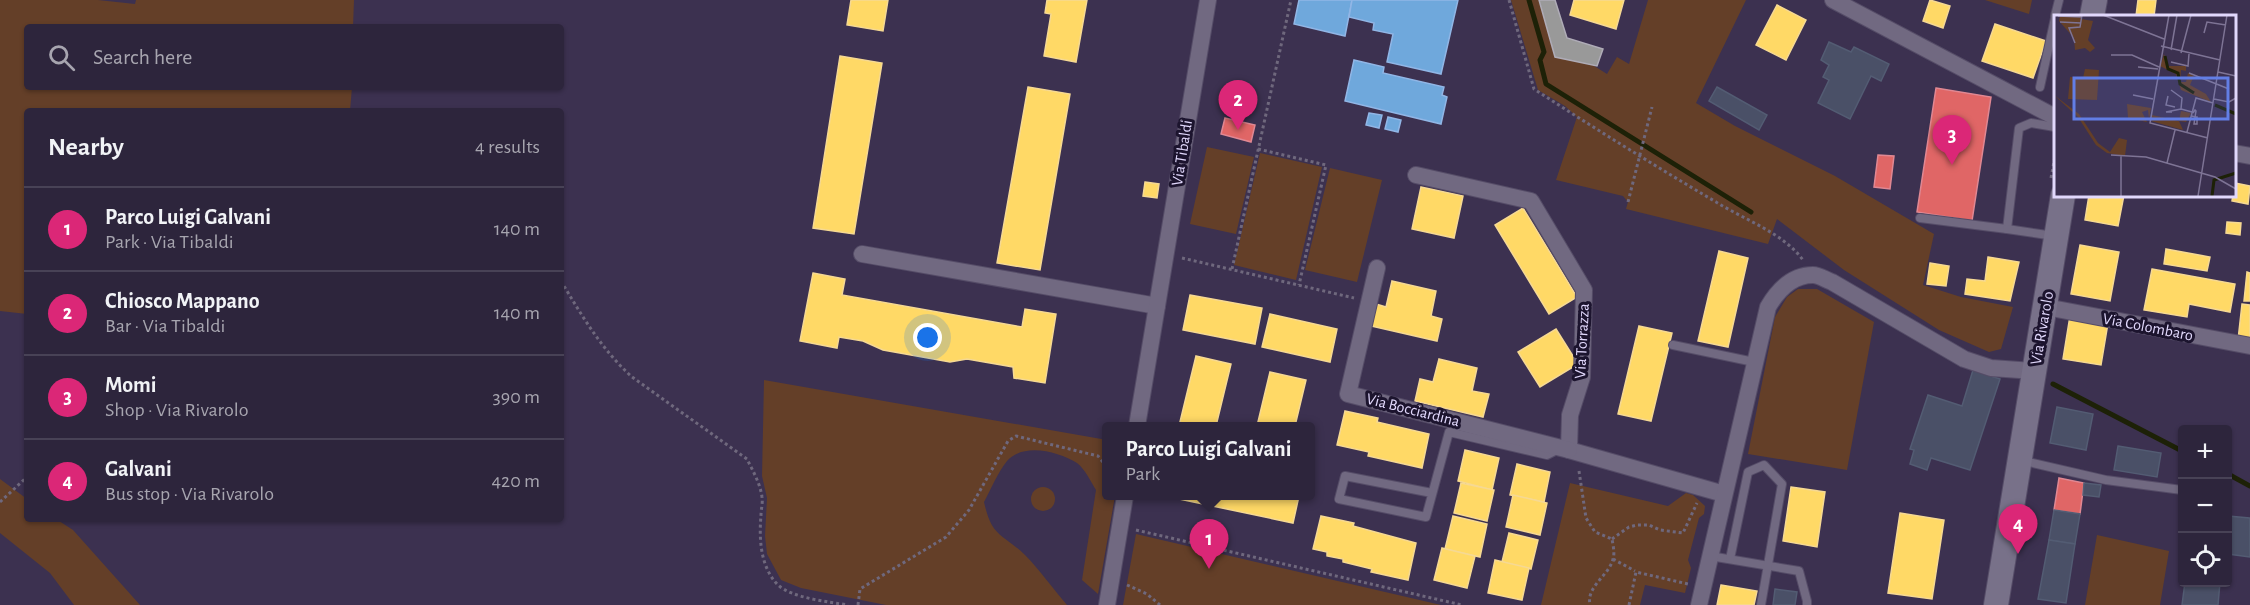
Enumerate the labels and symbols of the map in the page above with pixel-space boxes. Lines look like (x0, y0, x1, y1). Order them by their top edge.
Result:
inset map (2054, 15, 2235, 196)
pin: 2 (1218, 80, 1258, 130)
pin: 3 (1932, 116, 1972, 165)
street label: Via Tibaldi (1169, 119, 1195, 187)
street label: Via Rivarolo (2028, 290, 2056, 366)
street label: Via Torrazza (1572, 303, 1592, 379)
street label: Via Colombaro (2101, 310, 2195, 344)
your location (913, 323, 942, 352)
street label: Via Bocciardina (1365, 391, 1461, 429)
pin: 4 (1998, 504, 2038, 554)
pin: 1 (1190, 520, 1228, 569)

